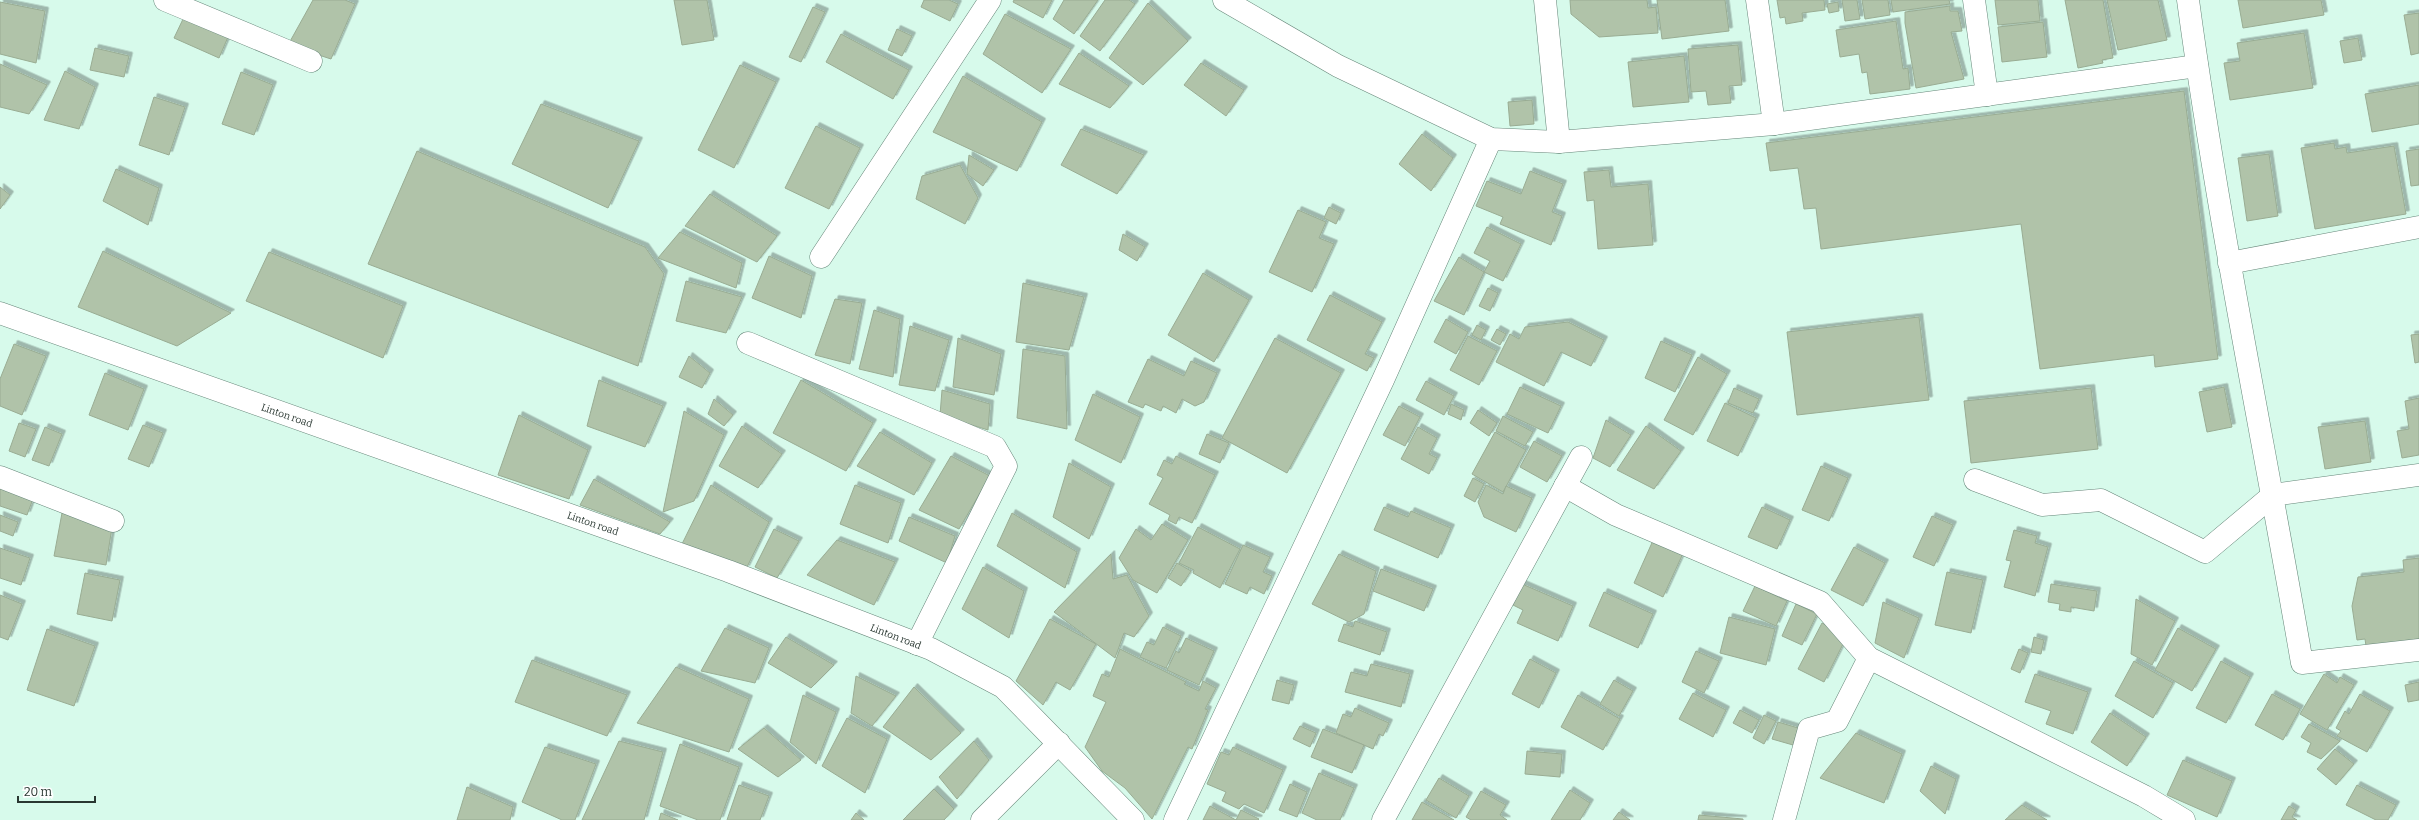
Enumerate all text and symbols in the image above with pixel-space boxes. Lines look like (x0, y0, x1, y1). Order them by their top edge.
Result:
street label: Linton road (259, 402, 314, 430)
street label: Linton road (565, 510, 620, 538)
street label: Linton road (868, 622, 923, 652)
scale bar (18, 778, 95, 804)
text: 20 m (24, 785, 53, 799)

